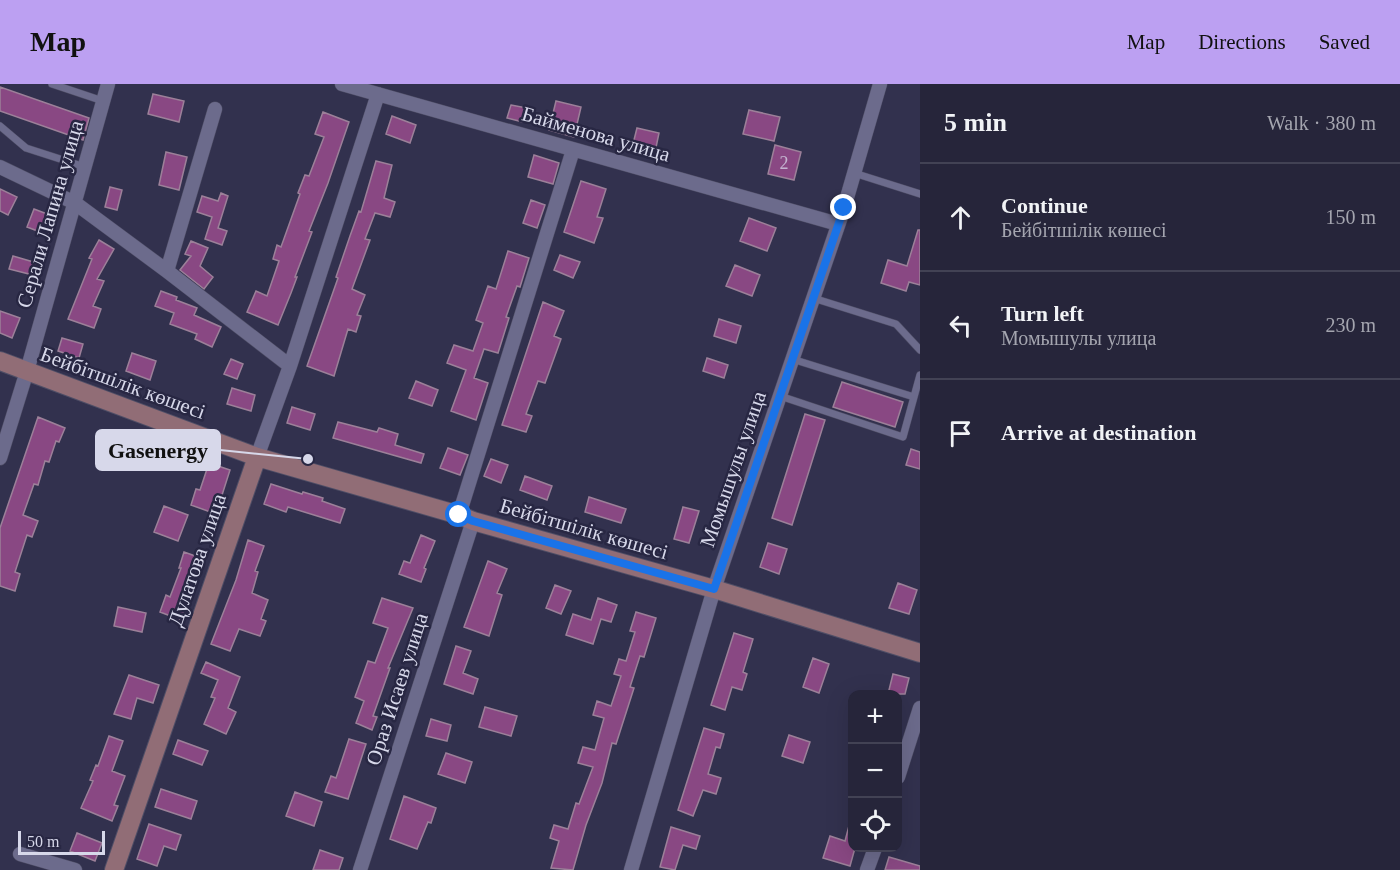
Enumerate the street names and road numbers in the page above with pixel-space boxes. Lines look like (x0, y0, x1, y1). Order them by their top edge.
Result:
street label: Байменова улица (519, 101, 674, 167)
street label: Серали Лапина улица (12, 117, 88, 311)
street label: Бейбітшілік көшесі (37, 342, 209, 424)
street label: Момышулы улица (695, 387, 771, 550)
street label: Дулатова улица (163, 490, 231, 629)
street label: Бейбітшілік көшесі (497, 493, 671, 565)
street label: Ораз Исаев улица (361, 609, 433, 768)

